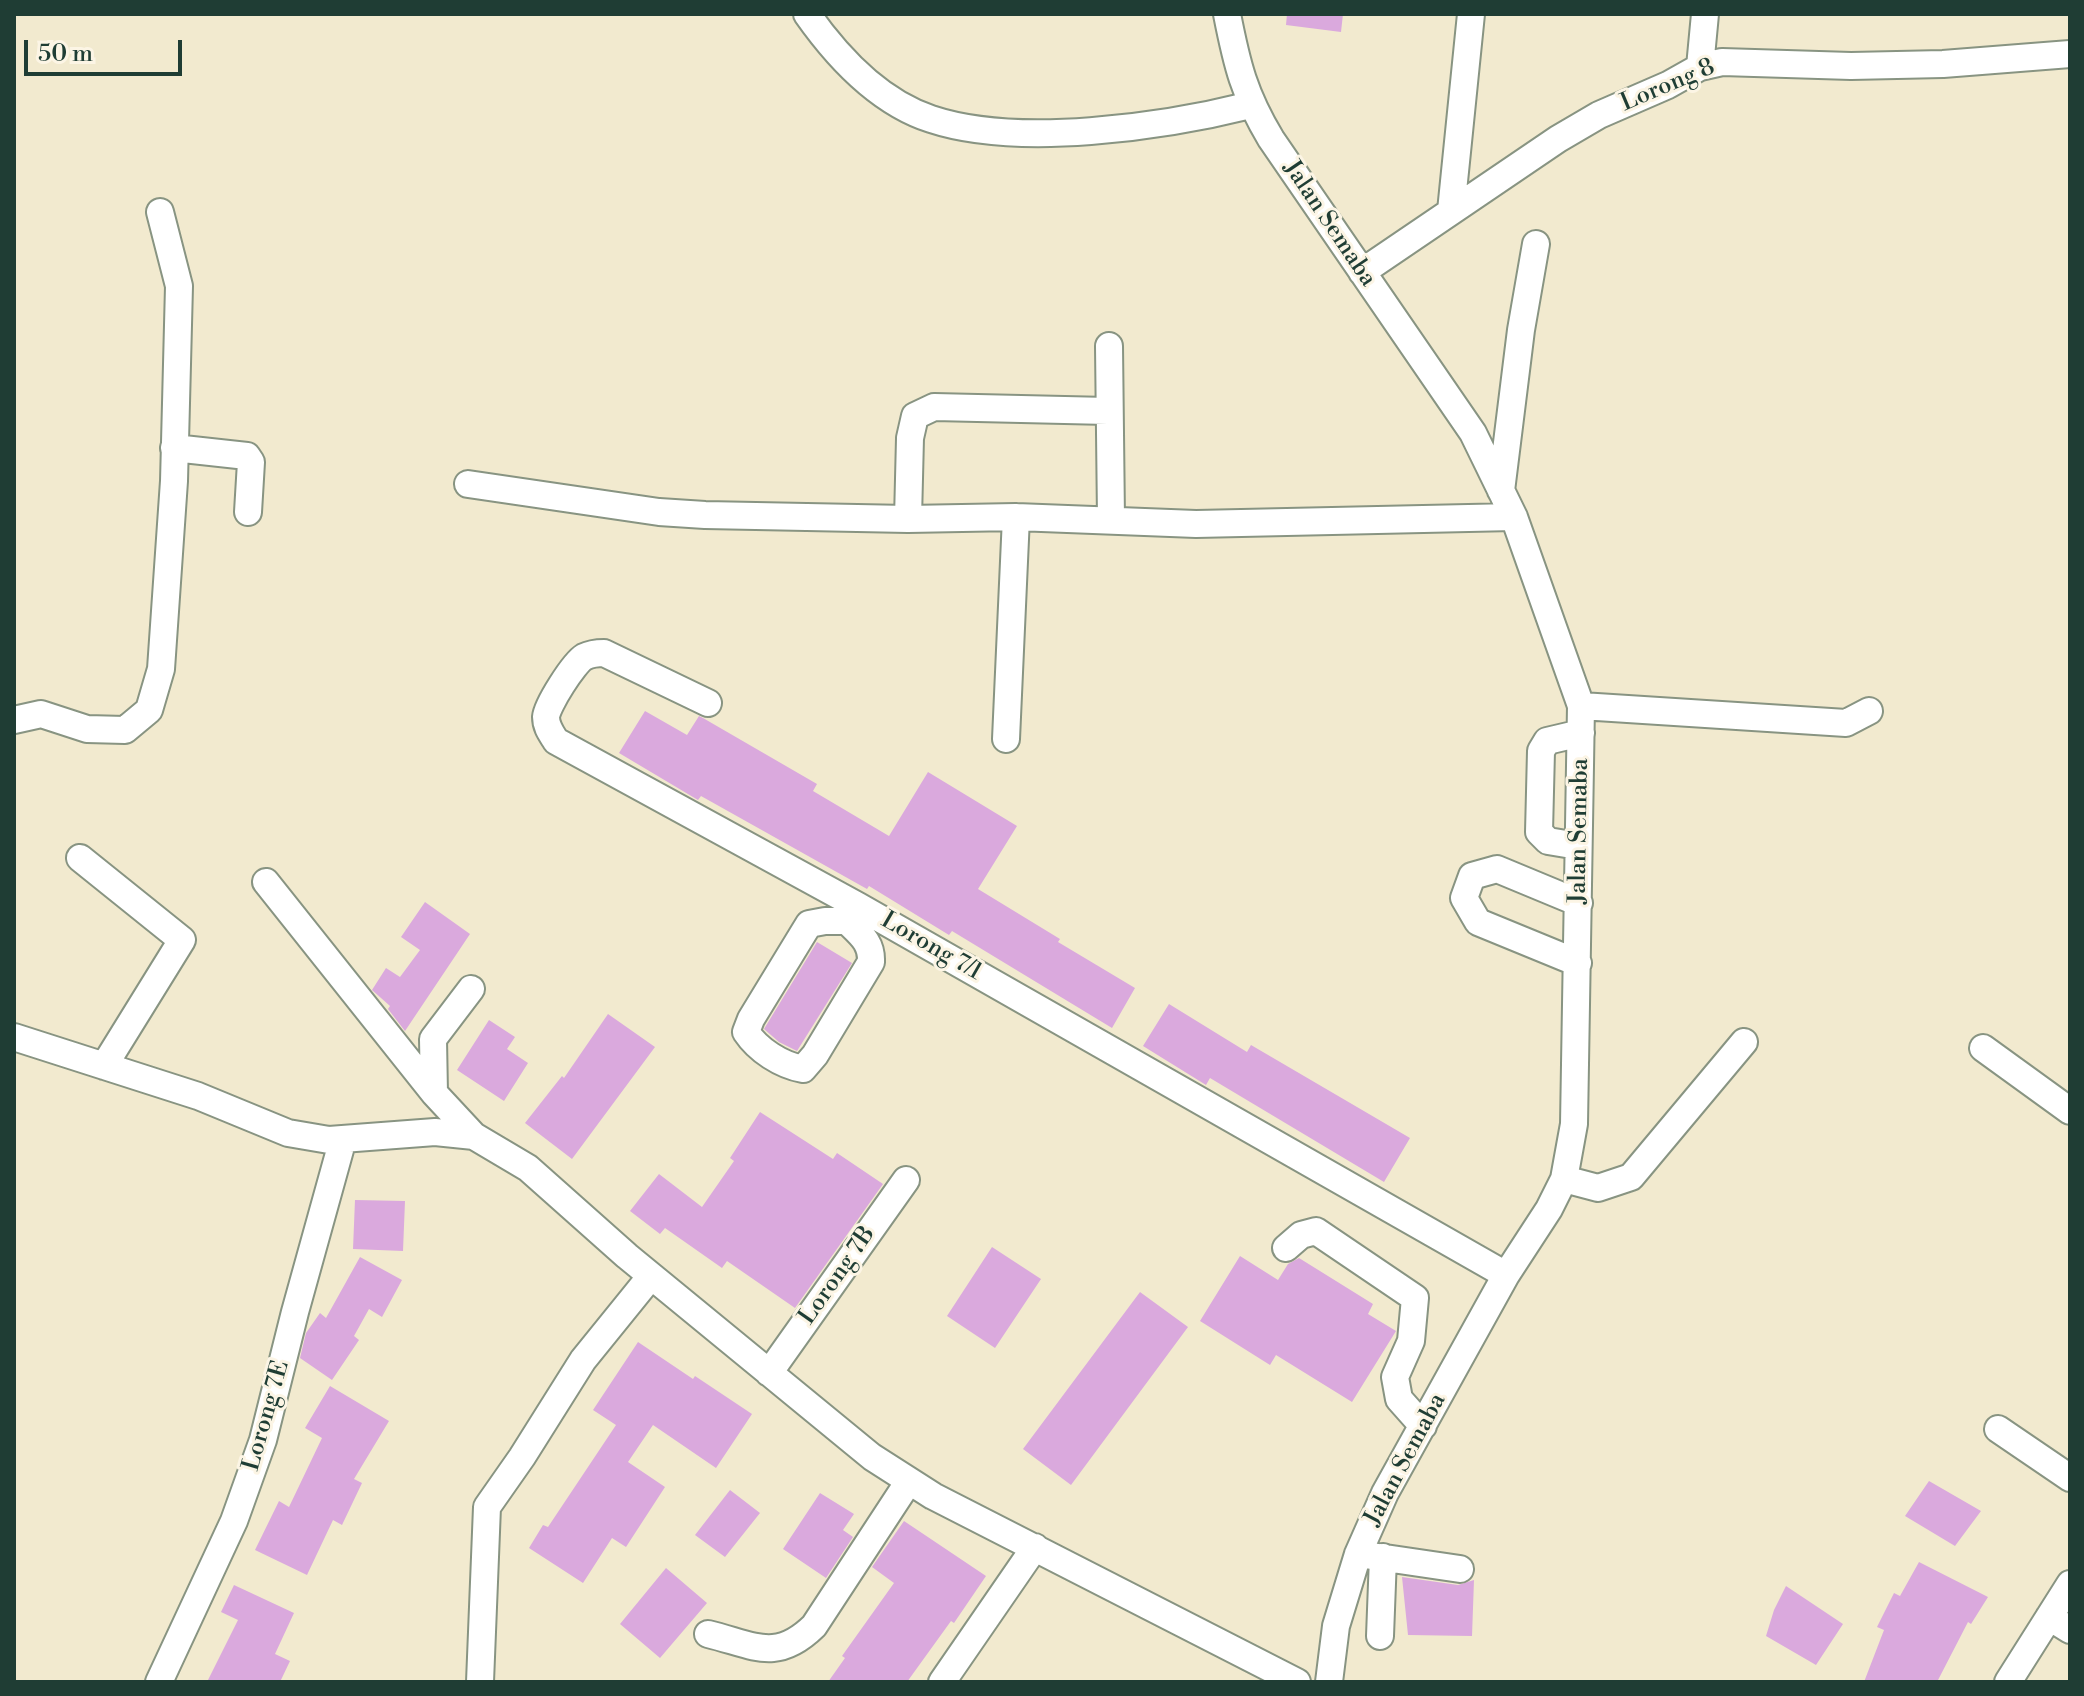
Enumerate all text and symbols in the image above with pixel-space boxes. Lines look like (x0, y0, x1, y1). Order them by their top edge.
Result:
scale bar (28, 24, 186, 74)
text: 50 m (38, 39, 93, 69)
street label: Lorong 8 (1617, 53, 1719, 119)
street label: Jalan Semaba (1276, 156, 1382, 292)
street label: Jalan Semaba (1564, 758, 1596, 904)
street label: Lorong 7/1 (875, 907, 987, 987)
street label: Lorong 7B (794, 1221, 882, 1331)
street label: Lorong 7E (238, 1358, 296, 1474)
street label: Jalan Semaba (1359, 1389, 1453, 1531)

